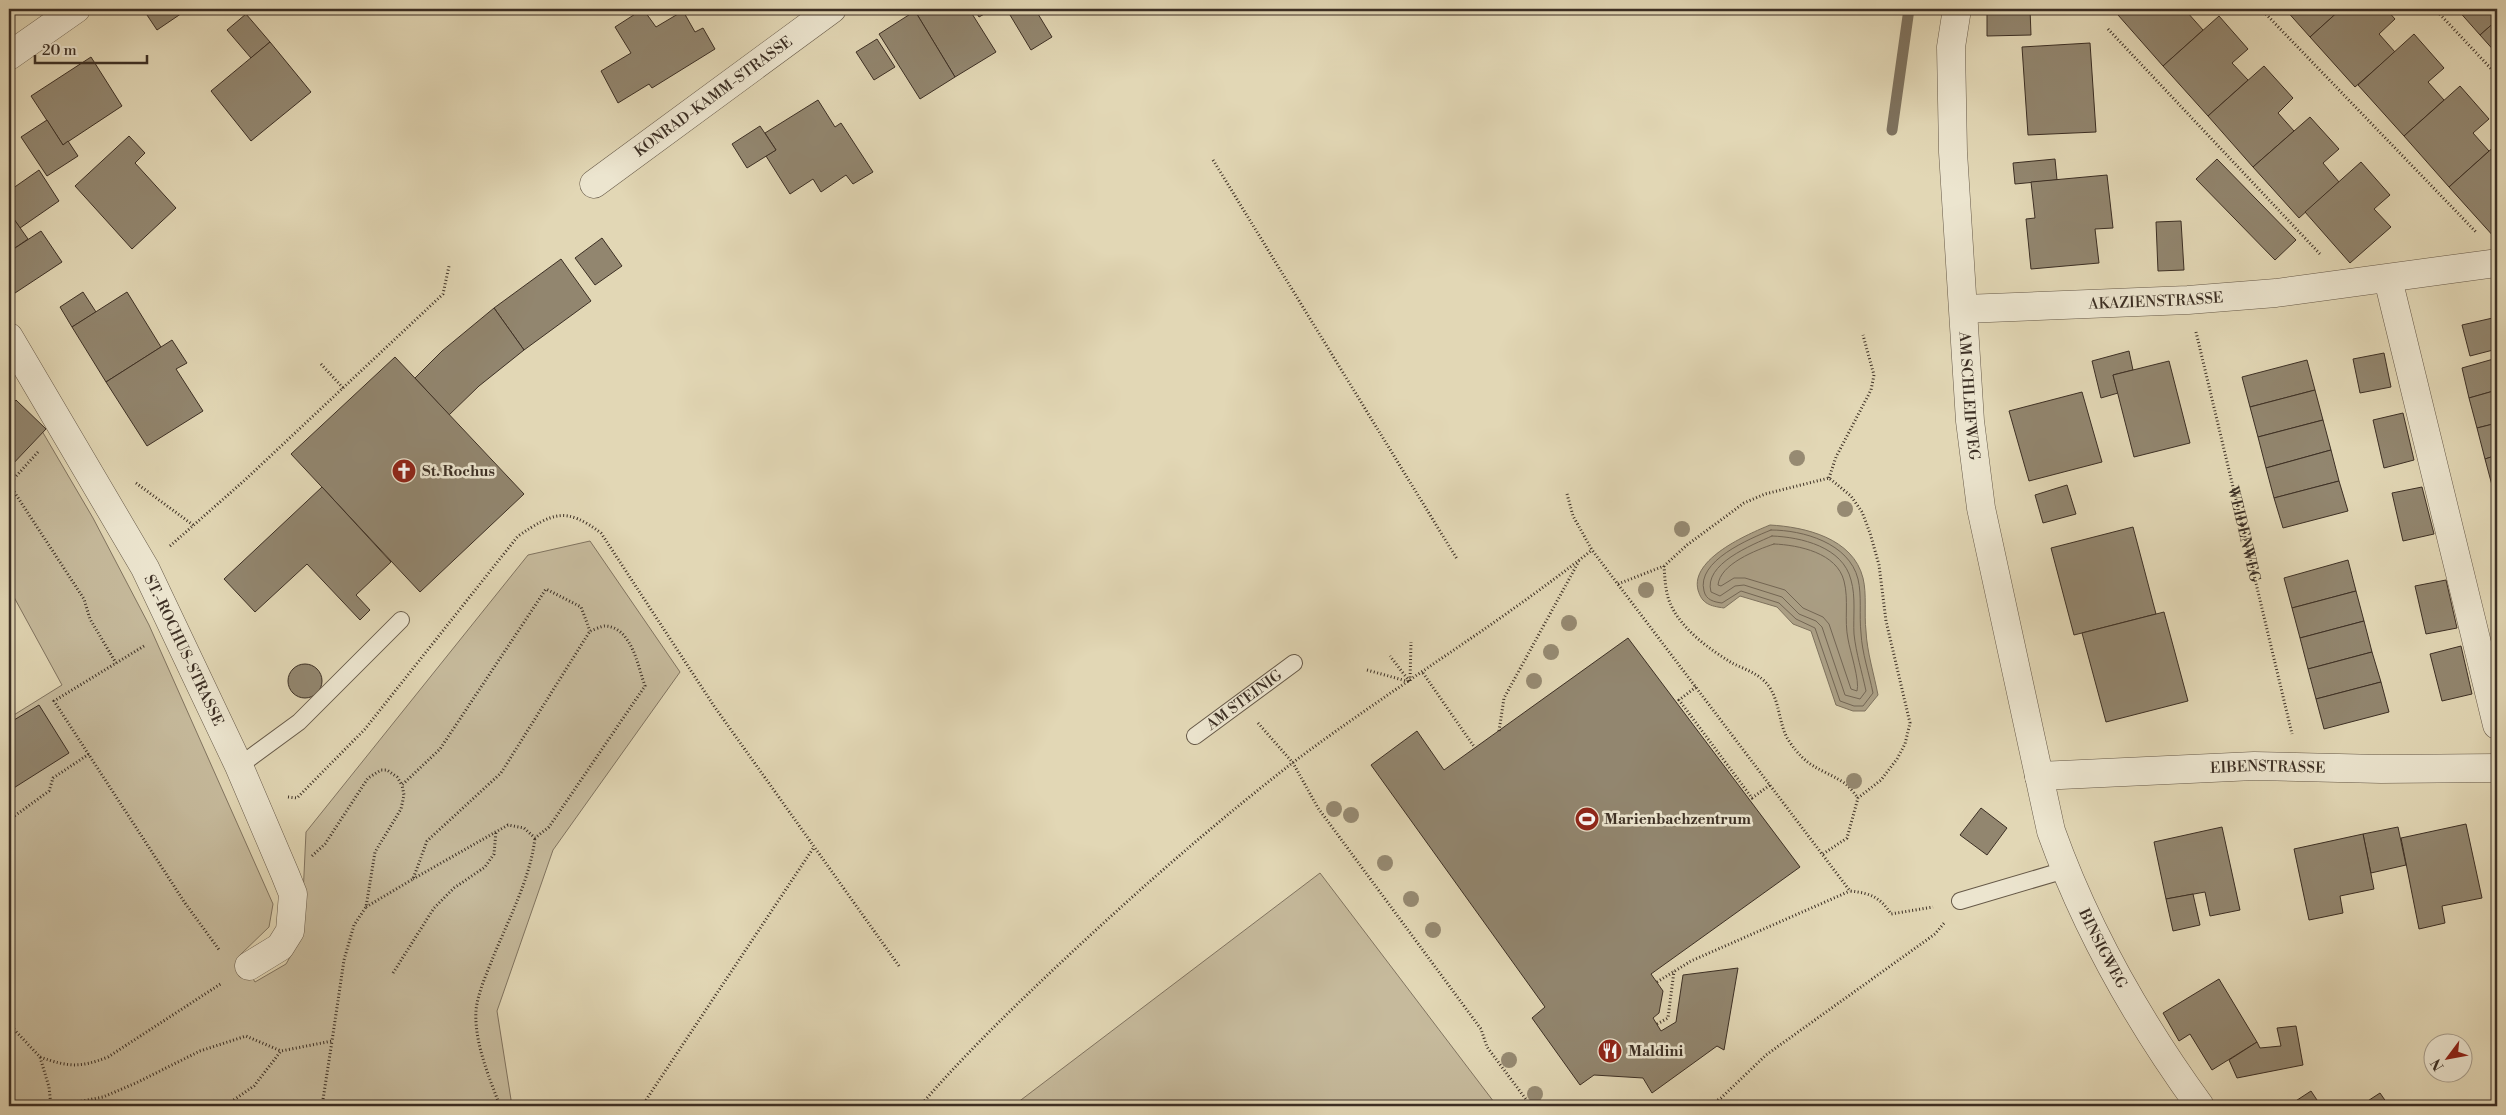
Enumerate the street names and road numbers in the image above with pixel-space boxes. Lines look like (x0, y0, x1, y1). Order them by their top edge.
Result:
street label: KONRAD-KAMM-STRASSE (631, 32, 796, 161)
street label: AKAZIENSTRASSE (2087, 288, 2224, 314)
street label: AM SCHLEIFWEG (1954, 330, 1984, 461)
street label: WEIDENWEG (2223, 484, 2264, 584)
street label: ST.-ROCHUS-STRASSE (140, 572, 228, 729)
street label: AM STEINIG (1202, 666, 1286, 735)
street label: EIBENSTRASSE (2210, 757, 2326, 778)
street label: BINSIGWEG (2074, 905, 2131, 992)

